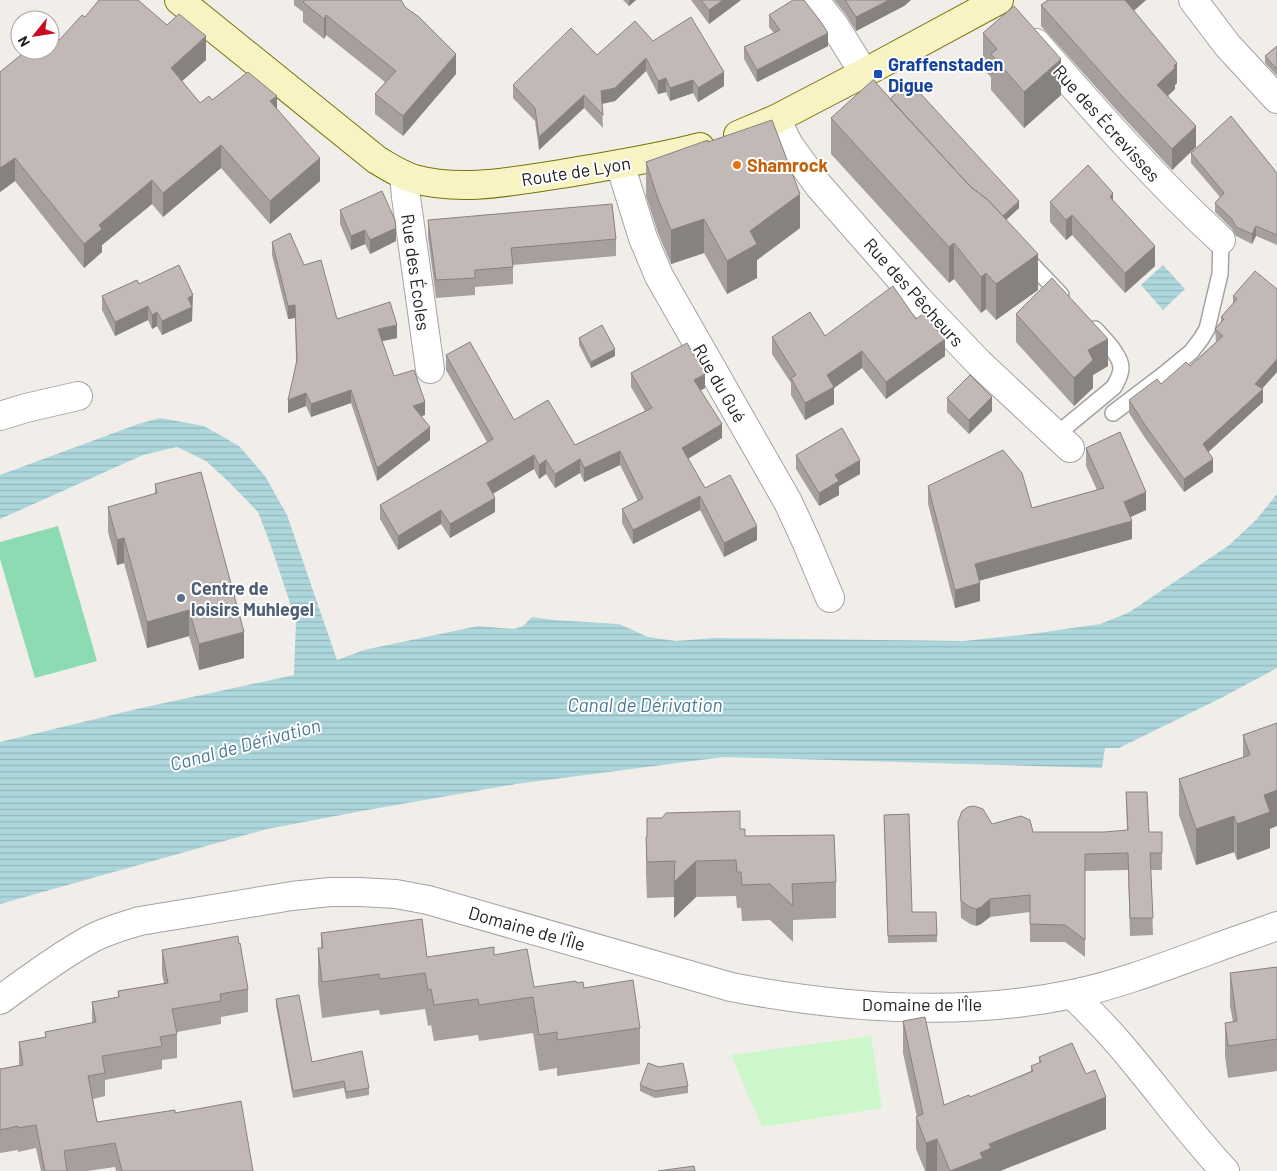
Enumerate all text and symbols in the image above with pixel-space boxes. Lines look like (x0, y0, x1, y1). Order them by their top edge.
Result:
north arrow (10, 10, 60, 60)
text: N (14, 33, 33, 50)
place label: Graffenstaden Digue (888, 53, 1003, 96)
street label: Rue des Écrevisses (1049, 60, 1165, 186)
marker: Graffenstaden Digue (872, 68, 884, 80)
street label: Route de Lyon (520, 151, 632, 191)
place label: Shamrock (747, 154, 828, 176)
marker: Shamrock (731, 159, 743, 171)
street label: Rue des Écoles (397, 212, 435, 332)
street label: Rue des Pêcheurs (859, 233, 969, 351)
street label: Rue du Gué (689, 340, 751, 426)
place label: Centre de loisirs Muhlegel (191, 577, 314, 620)
marker: Centre de loisirs Muhlegel (175, 592, 187, 604)
water label: Canal de Dérivation (568, 693, 723, 716)
water label: Canal de Dérivation (167, 713, 323, 775)
street label: Domaine de l'Île (466, 901, 588, 955)
street label: Domaine de l'Île (862, 993, 982, 1015)

